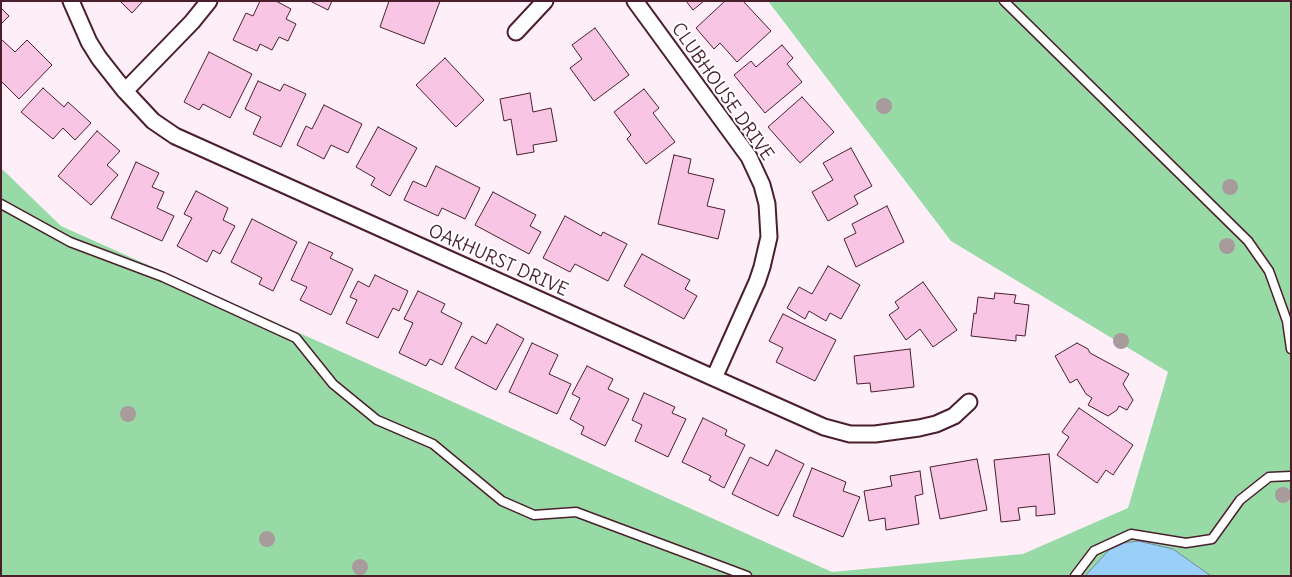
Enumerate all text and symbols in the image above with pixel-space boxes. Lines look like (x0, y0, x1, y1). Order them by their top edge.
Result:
street label: CLUBHOUSE DRIVE (666, 19, 778, 165)
street label: OAKHURST DRIVE (425, 220, 571, 302)

